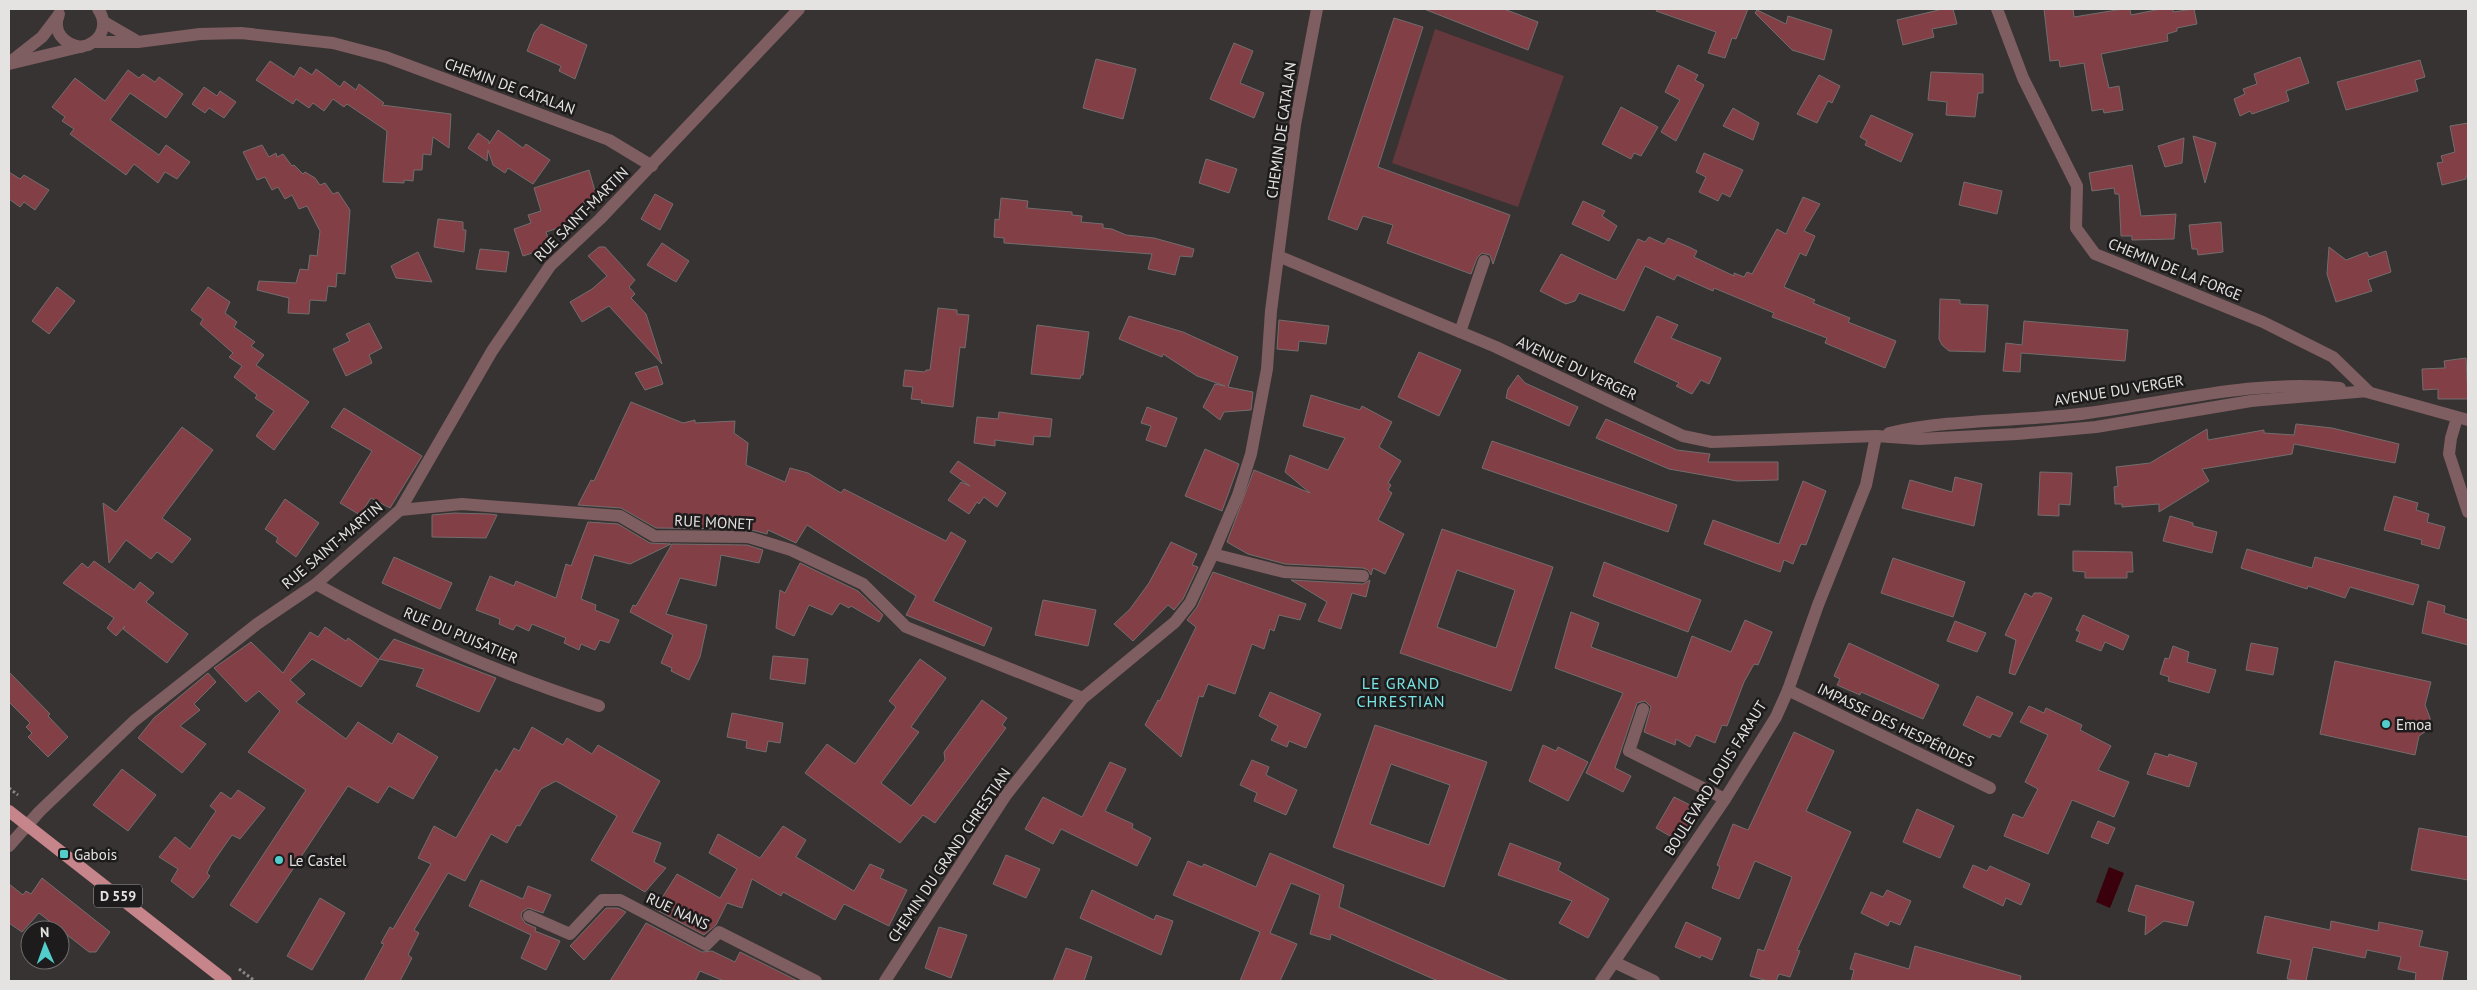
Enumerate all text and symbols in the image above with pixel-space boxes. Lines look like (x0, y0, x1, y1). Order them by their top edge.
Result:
street label: CHEMIN DE CATALAN (442, 54, 578, 118)
street label: CHEMIN DE CATALAN (1262, 61, 1300, 199)
street label: RUE SAINT-MARTIN (530, 163, 632, 265)
street label: CHEMIN DE LA FORGE (2105, 234, 2245, 304)
street label: AVENUE DU VERGER (1514, 332, 1640, 404)
street label: AVENUE DU VERGER (2053, 370, 2185, 410)
street label: RUE SAINT-MARTIN (278, 497, 386, 593)
street label: RUE MONET (674, 510, 755, 534)
street label: RUE DU PUISATIER (401, 602, 521, 668)
district label: LE GRAND CHRESTIAN (1356, 673, 1446, 711)
street label: IMPASSE DES HESPÉRIDES (1815, 679, 1977, 771)
street label: BOULEVARD LOUIS FARAUT (1660, 696, 1771, 859)
place label: Emoa (2396, 715, 2432, 734)
marker: Emoa (2380, 718, 2392, 730)
street label: CHEMIN DU GRAND CHRESTIAN (883, 764, 1015, 946)
place label: Gabois (74, 845, 117, 864)
marker: Gabois (58, 848, 70, 860)
place label: Le Castel (289, 851, 347, 870)
marker: Le Castel (273, 854, 285, 866)
road number: D 559 (94, 884, 142, 908)
street label: RUE NANS (643, 888, 713, 934)
north arrow (20, 920, 70, 970)
text: N (40, 923, 49, 941)

